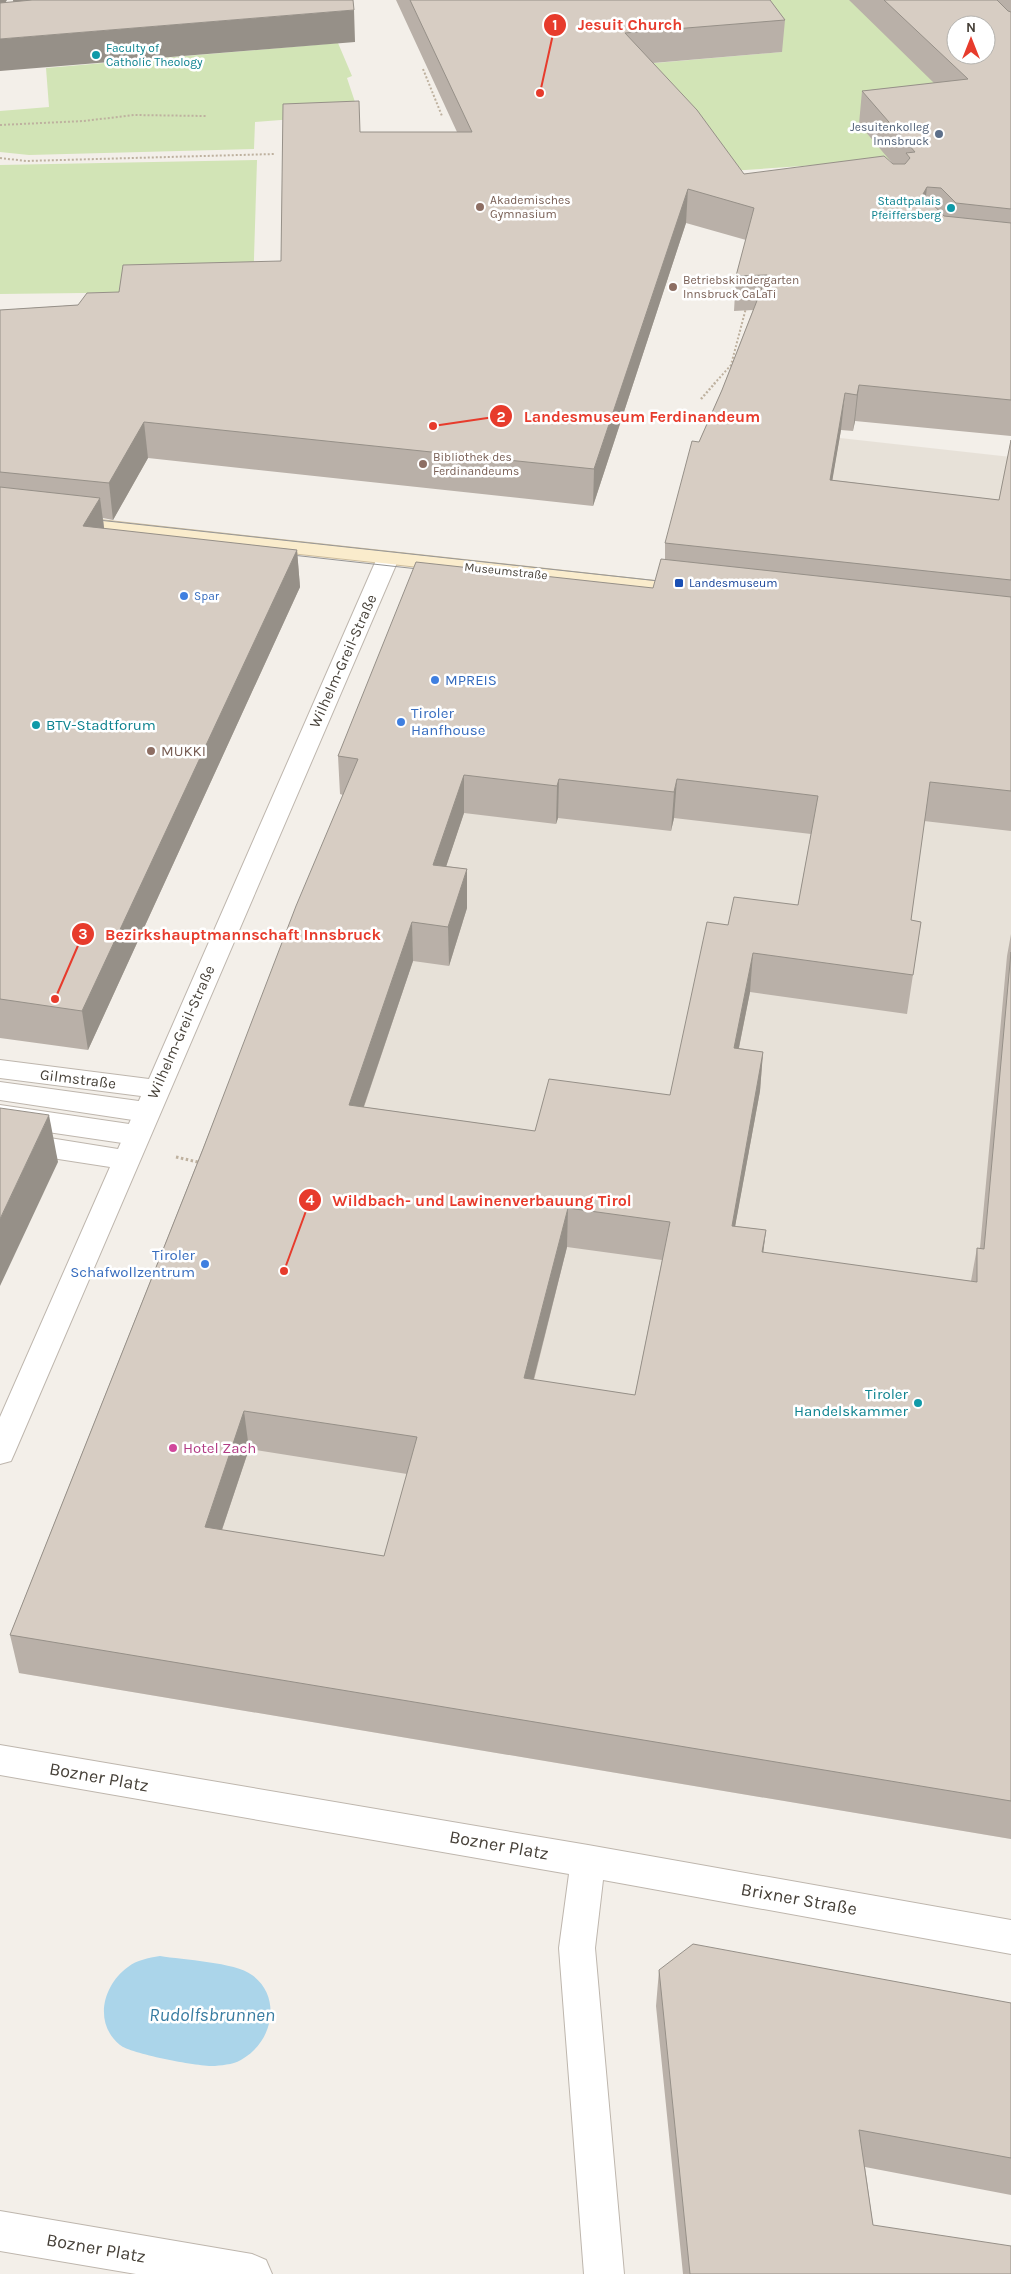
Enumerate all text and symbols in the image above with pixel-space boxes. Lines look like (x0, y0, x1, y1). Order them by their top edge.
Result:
callout: Jesuit Church (542, 9, 692, 40)
text: Jesuit Church (578, 15, 682, 34)
north arrow (946, 15, 996, 65)
text: 1 (552, 16, 558, 34)
text: N (966, 19, 976, 36)
place label: Faculty of Catholic Theology (106, 41, 203, 69)
marker: Faculty of Catholic Theology (90, 49, 102, 61)
place label: Jesuitenkolleg Innsbruck (850, 120, 929, 148)
marker: Jesuitenkolleg Innsbruck (933, 128, 945, 140)
place label: Akademisches Gymnasium (490, 193, 571, 221)
place label: Stadtpalais Pfeiffersberg (871, 194, 941, 222)
marker: Akademisches Gymnasium (474, 201, 486, 213)
marker: Stadtpalais Pfeiffersberg (945, 202, 957, 214)
place label: Betriebskindergarten Innsbruck CaLaTi (683, 273, 799, 301)
marker: Betriebskindergarten Innsbruck CaLaTi (667, 281, 679, 293)
callout: Landesmuseum Ferdinandeum (489, 401, 770, 432)
text: Landesmuseum Ferdinandeum (524, 407, 760, 426)
text: 2 (496, 408, 506, 426)
place label: Bibliothek des Ferdinandeums (433, 450, 519, 478)
marker: Bibliothek des Ferdinandeums (417, 458, 429, 470)
street label: Museumstraße (464, 560, 548, 582)
place label: Landesmuseum (689, 576, 778, 590)
marker: Landesmuseum (673, 577, 685, 589)
place label: Spar (194, 589, 220, 603)
marker: Spar (178, 590, 190, 602)
street label: Wilhelm-Greil-Straße (305, 591, 381, 731)
place label: MPREIS (445, 671, 497, 689)
marker: MPREIS (429, 674, 441, 686)
place label: Tiroler Hanfhouse (411, 704, 485, 739)
place label: BTV-Stadtforum (46, 716, 156, 734)
marker: Tiroler Hanfhouse (395, 716, 407, 728)
marker: BTV-Stadtforum (30, 719, 42, 731)
place label: MUKKI (161, 742, 206, 760)
marker: MUKKI (145, 745, 157, 757)
callout: Bezirkshauptmannschaft Innsbruck (70, 919, 391, 950)
text: 3 (78, 925, 88, 943)
text: Bezirkshauptmannschaft Innsbruck (105, 925, 381, 944)
street label: Wilhelm-Greil-Straße (143, 962, 219, 1102)
street label: Gilmstraße (39, 1065, 117, 1093)
callout: Wildbach- und Lawinenverbauung Tirol (297, 1185, 642, 1216)
text: 4 (306, 1191, 315, 1209)
text: Wildbach- und Lawinenverbauung Tirol (332, 1191, 632, 1210)
place label: Tiroler Schafwollzentrum (70, 1246, 196, 1281)
marker: Tiroler Schafwollzentrum (199, 1258, 211, 1270)
place label: Tiroler Handelskammer (794, 1385, 909, 1420)
marker: Tiroler Handelskammer (912, 1397, 924, 1409)
place label: Hotel Zach (183, 1439, 256, 1457)
marker: Hotel Zach (167, 1442, 179, 1454)
street label: Bozner Platz (48, 1757, 150, 1797)
street label: Bozner Platz (448, 1825, 550, 1865)
street label: Brixner Straße (739, 1878, 859, 1920)
water label: Rudolfsbrunnen (149, 2004, 275, 2026)
street label: Bozner Platz (45, 2228, 147, 2268)

